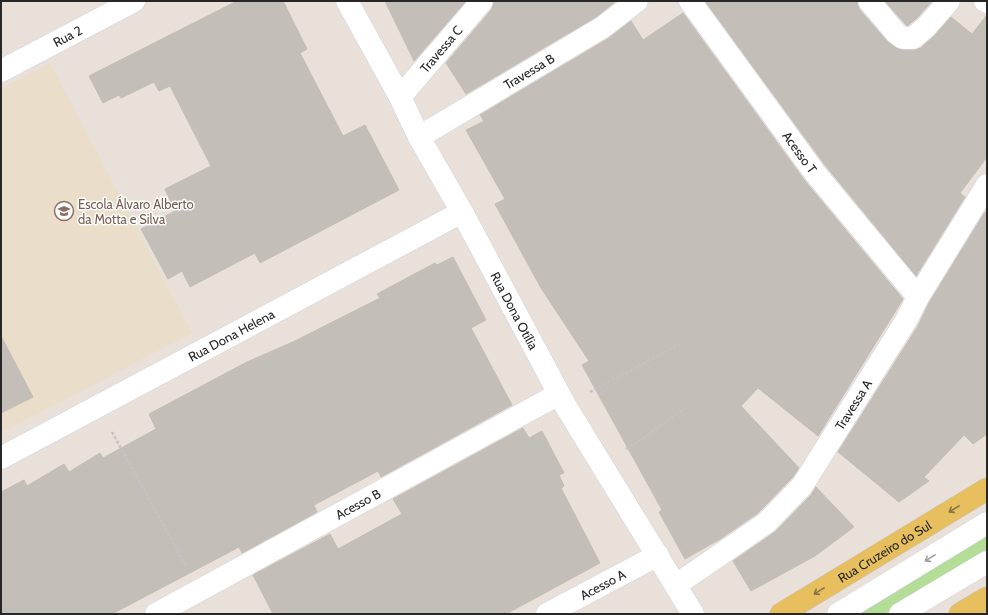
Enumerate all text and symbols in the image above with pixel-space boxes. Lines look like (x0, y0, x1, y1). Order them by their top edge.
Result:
street label: Rua 2 (50, 22, 85, 50)
street label: Travessa C (416, 22, 465, 76)
street label: Travessa B (501, 50, 557, 93)
street label: Acesso T (779, 128, 821, 177)
place label: Escola Álvaro Alberto da Motta e Silva (78, 195, 194, 227)
school or university icon: Escola Álvaro Alberto da Motta e Silva (53, 200, 75, 222)
street label: Rua Dona Otília (487, 269, 542, 353)
street label: Rua Dona Helena (185, 305, 278, 365)
street label: Travessa A (831, 376, 875, 433)
street label: Acesso B (333, 485, 383, 523)
one-way arrow (949, 505, 960, 513)
street label: Rua Cruzeiro do Sul (835, 517, 934, 586)
one-way arrow (924, 554, 936, 562)
street label: Acesso A (577, 566, 628, 603)
one-way arrow (813, 588, 825, 596)

